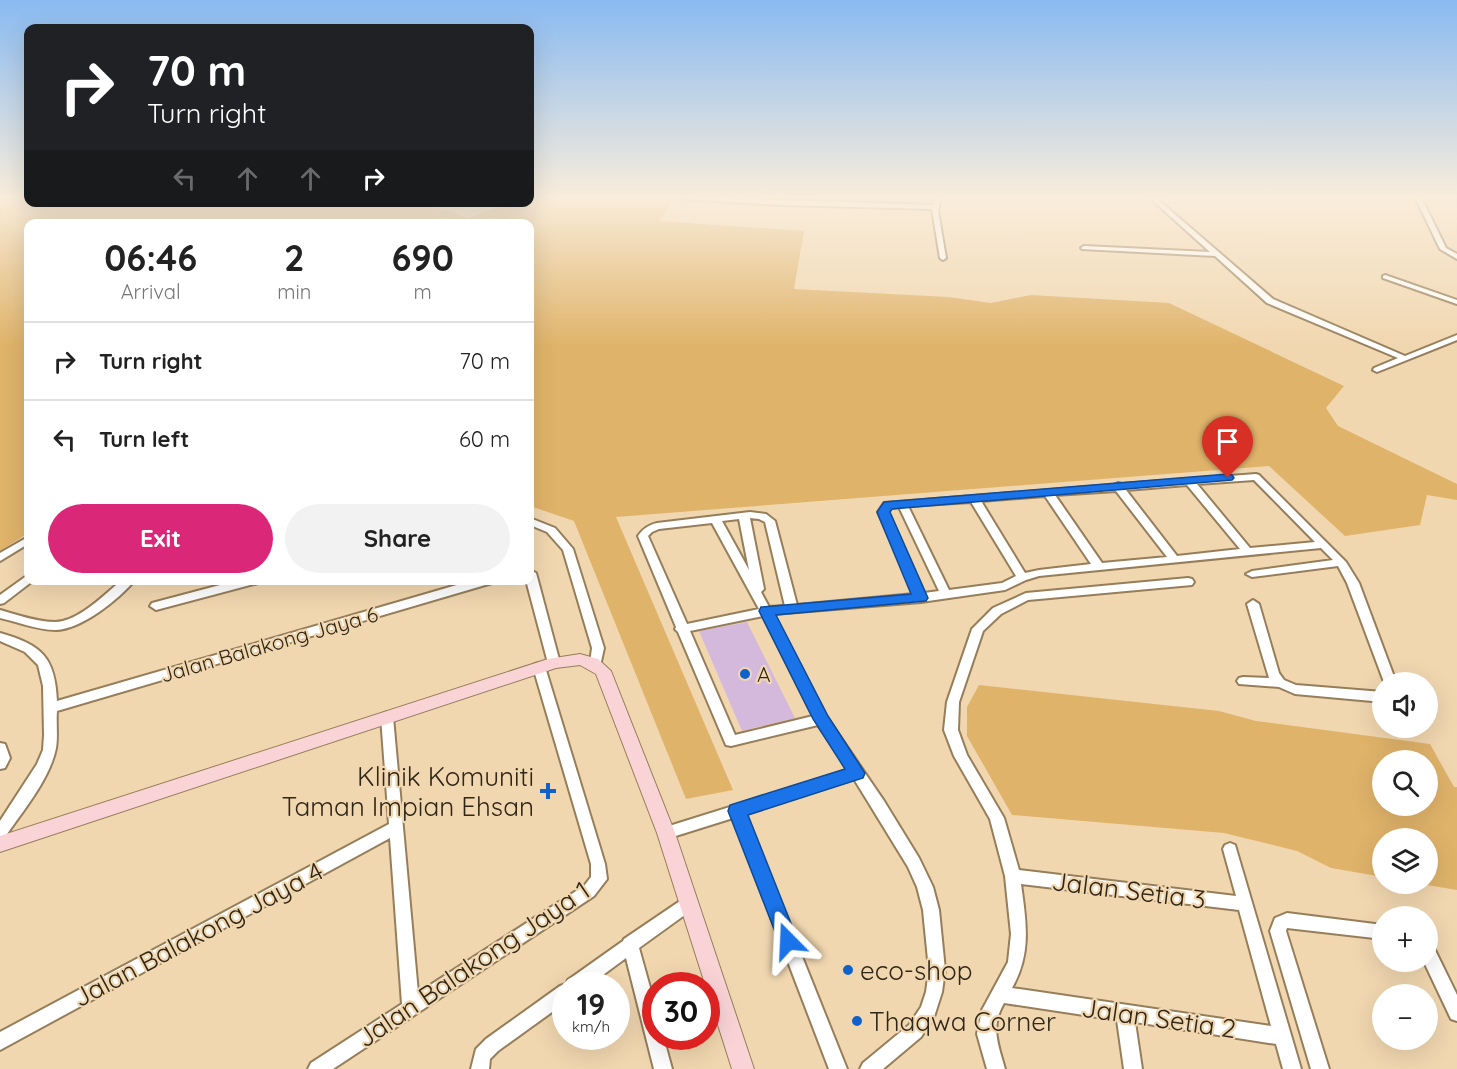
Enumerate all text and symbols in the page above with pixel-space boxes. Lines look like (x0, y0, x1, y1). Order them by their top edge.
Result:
text: 70 m (147, 44, 246, 97)
icon: right (48, 48, 126, 126)
text: Turn right (147, 96, 266, 130)
icon: left (168, 162, 201, 195)
icon: ahead (231, 162, 264, 195)
icon: ahead (294, 162, 327, 195)
icon: right (357, 162, 390, 195)
text: 06:46 (104, 235, 197, 280)
text: 2 (284, 235, 304, 280)
text: 690 (391, 235, 454, 280)
text: Arrival (121, 279, 181, 304)
text: min (277, 279, 311, 304)
text: m (414, 279, 432, 304)
icon: right (48, 345, 81, 378)
text: Turn right (99, 347, 203, 375)
text: 70 m (460, 347, 510, 375)
pin (1202, 416, 1253, 478)
icon: left (48, 423, 81, 456)
text: Turn left (99, 425, 189, 453)
text: 60 m (459, 425, 510, 453)
icon: arrive (1211, 425, 1244, 458)
button: Exit (48, 504, 273, 573)
button: Share (285, 504, 510, 573)
street label: Jalan Balakong Jaya 6 (157, 600, 381, 688)
place label: A (757, 661, 771, 687)
marker: A (738, 667, 752, 681)
map controls (1372, 672, 1438, 1050)
button: sound (1372, 672, 1438, 738)
button: search (1372, 750, 1438, 816)
place label: Klinik Komuniti Taman Impian Ehsan (281, 760, 534, 823)
marker: Klinik Komuniti Taman Impian Ehsan (539, 782, 557, 800)
button: layers (1372, 828, 1438, 894)
street label: Jalan Balakong Jaya 4 (67, 854, 329, 1014)
street label: Jalan Setia 3 (1050, 864, 1208, 916)
street label: Jalan Balakong Jaya 1 (350, 874, 596, 1054)
button: + (1372, 906, 1438, 972)
position arrow (756, 909, 820, 973)
place label: eco-shop (860, 954, 972, 987)
marker: eco-shop (841, 963, 855, 977)
speed limit sign: 30 (642, 972, 720, 1050)
button: − (1372, 984, 1438, 1050)
text: 19 (577, 985, 605, 1023)
street label: Jalan Setia 2 (1080, 991, 1238, 1045)
place label: Thaqwa Corner (869, 1005, 1056, 1038)
marker: Thaqwa Corner (850, 1014, 864, 1028)
text: km/h (572, 1017, 610, 1036)

